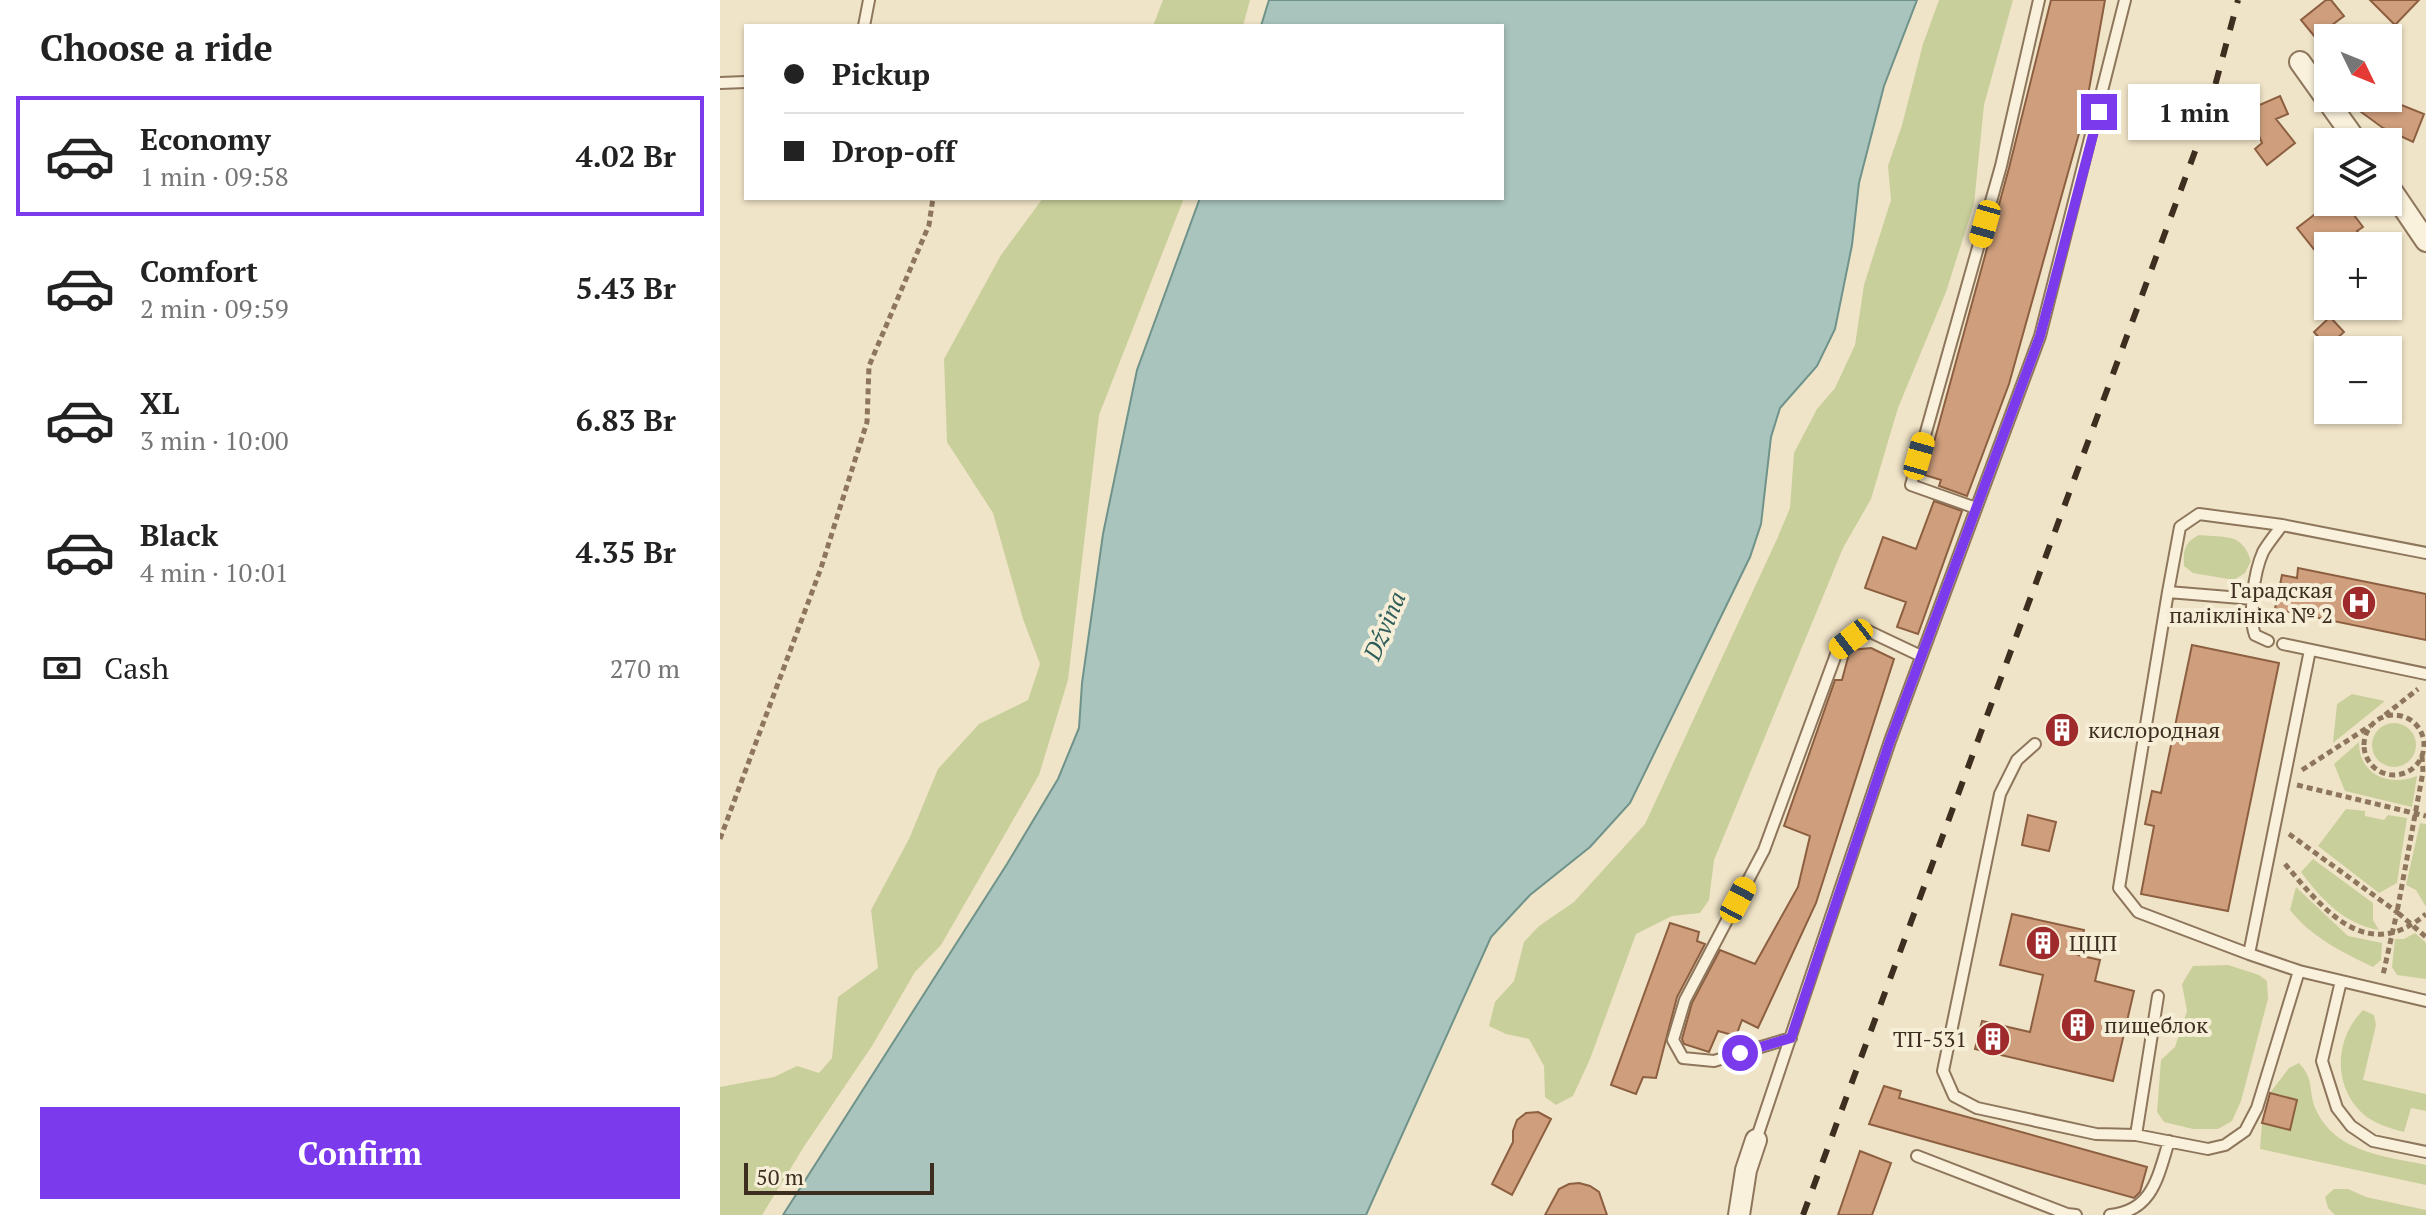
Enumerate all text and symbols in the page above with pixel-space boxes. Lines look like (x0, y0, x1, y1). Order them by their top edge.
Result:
text: Choose a ride (40, 24, 273, 71)
north arrow (2314, 24, 2402, 112)
map controls (2314, 24, 2402, 424)
text: Pickup (832, 54, 930, 94)
callout: 1 min (2127, 84, 2259, 140)
route end (2081, 94, 2117, 130)
text: 1 min (2158, 95, 2230, 129)
text: Economy (140, 119, 271, 159)
icon: car (44, 120, 116, 192)
button: layers (2314, 128, 2402, 216)
text: Drop-off (832, 131, 956, 171)
text: 4.02 Br (576, 136, 676, 176)
text: 1 min · 09:58 (140, 159, 289, 193)
car (1967, 198, 2003, 250)
button: + (2314, 232, 2402, 320)
text: Comfort (140, 251, 258, 291)
icon: car (44, 252, 116, 324)
text: 5.43 Br (576, 268, 676, 308)
text: 2 min · 09:59 (140, 291, 289, 325)
button: − (2314, 336, 2402, 424)
text: XL (140, 383, 179, 423)
icon: car (44, 384, 116, 456)
text: 6.83 Br (576, 400, 676, 440)
text: 3 min · 10:00 (140, 423, 289, 457)
car (1901, 430, 1937, 482)
text: Black (140, 515, 218, 555)
icon: car (44, 516, 116, 588)
text: 4.35 Br (576, 532, 676, 572)
text: 4 min · 10:01 (140, 555, 289, 589)
place label: Гарадская паліклініка № 2 (2169, 575, 2333, 629)
hospital icon: Гарадская паліклініка № 2 (2340, 584, 2378, 622)
water label: Dźvina (1355, 587, 1413, 666)
car (1825, 615, 1877, 663)
icon: cash (40, 646, 84, 690)
text: Cash (104, 648, 169, 688)
text: 270 m (610, 651, 680, 685)
building icon: кислородная (2043, 711, 2081, 749)
place label: кислородная (2088, 715, 2220, 744)
car (1716, 873, 1760, 927)
building icon: ЦЦП (2024, 924, 2062, 962)
place label: ЦЦП (2069, 928, 2117, 957)
building icon: пищеблок (2059, 1006, 2097, 1044)
place label: пищеблок (2104, 1010, 2208, 1039)
building icon: ТП-531 (1974, 1020, 2012, 1058)
place label: ТП-531 (1893, 1024, 1967, 1053)
route start (1722, 1035, 1758, 1071)
button: Confirm (40, 1107, 680, 1199)
scale bar (744, 1159, 934, 1195)
text: 50 m (756, 1162, 804, 1191)

